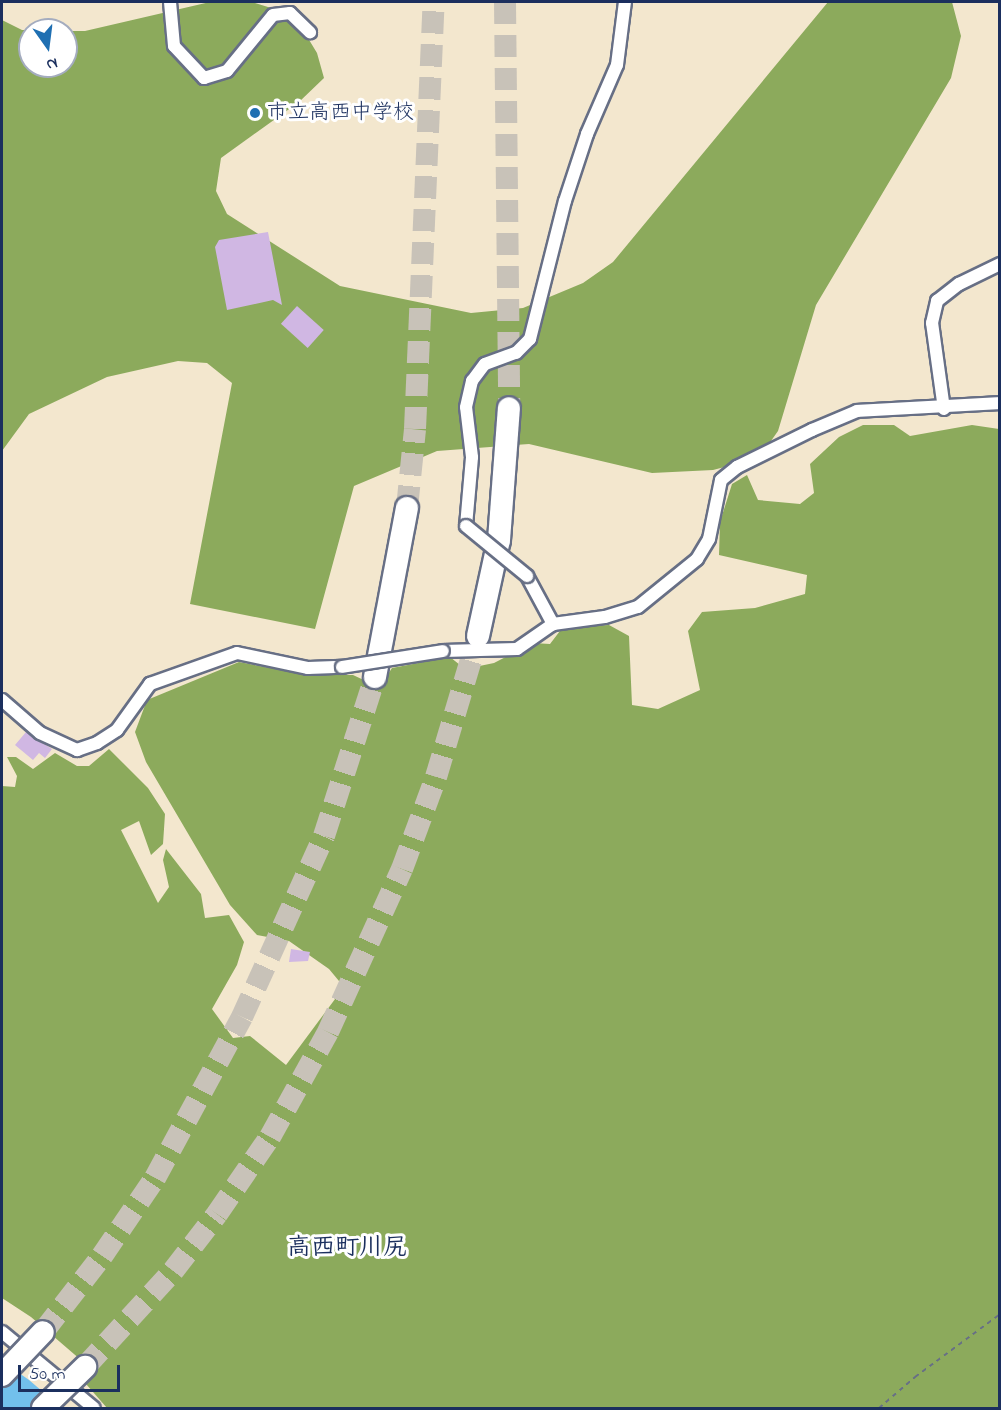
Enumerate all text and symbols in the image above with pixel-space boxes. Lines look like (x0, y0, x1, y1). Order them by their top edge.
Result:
north arrow (18, 18, 78, 78)
text: N (44, 51, 60, 76)
place label: 市立高西中学校 (267, 100, 414, 126)
marker: 市立高西中学校 (248, 106, 262, 120)
district label: 高西町川尻 (287, 1235, 407, 1263)
scale bar (21, 1353, 123, 1391)
text: 50 m (29, 1362, 66, 1388)

